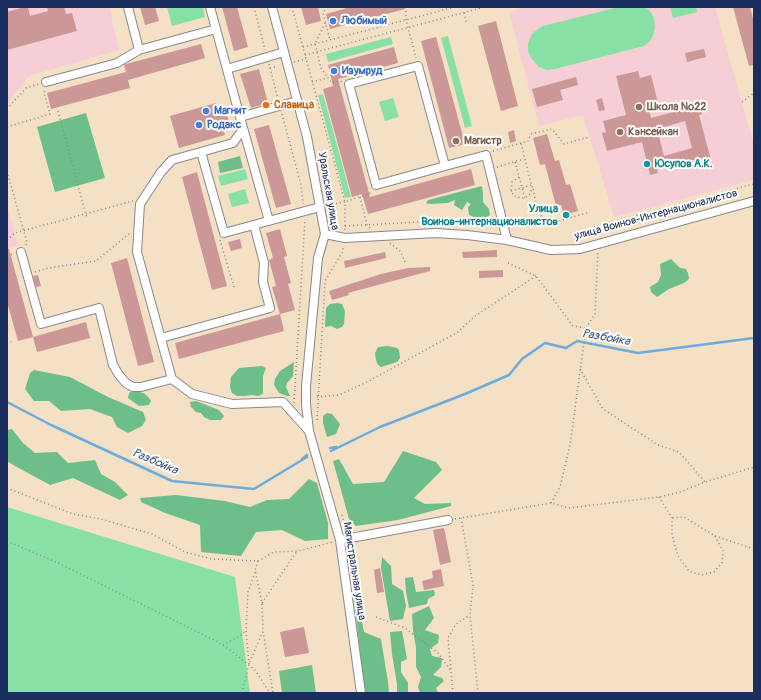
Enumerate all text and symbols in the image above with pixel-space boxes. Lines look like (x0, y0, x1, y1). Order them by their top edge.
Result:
place label: Любимый (341, 14, 387, 28)
marker: Любимый (328, 16, 338, 26)
place label: Изумруд (342, 64, 382, 78)
marker: Изумруд (329, 66, 339, 76)
place label: Славица (274, 98, 314, 112)
marker: Славица (261, 100, 271, 110)
place label: Школа №22 (647, 100, 707, 114)
marker: Школа №22 (634, 102, 644, 112)
place label: Магнит (214, 104, 247, 118)
marker: Магнит (201, 106, 211, 116)
place label: Родакс (207, 118, 241, 132)
marker: Родакс (194, 120, 204, 130)
place label: Кэнсейкан (628, 125, 678, 139)
marker: Кэнсейкан (615, 127, 625, 137)
place label: Магистр (464, 134, 502, 148)
marker: Магистр (451, 136, 461, 146)
street label: Уральская улица (315, 151, 341, 231)
place label: Юсупов А.К. (655, 157, 712, 171)
marker: Юсупов А.К. (642, 159, 652, 169)
street label: улица Воинов-Интернационалистов (573, 187, 739, 243)
place label: Улица Воинов-интернационалистов (421, 202, 558, 228)
marker: Улица Воинов-интернационалистов (561, 210, 571, 220)
water label: Разбойка (581, 327, 631, 349)
water label: Разбойка (130, 446, 180, 478)
street label: Магистральная улица (340, 521, 368, 621)

